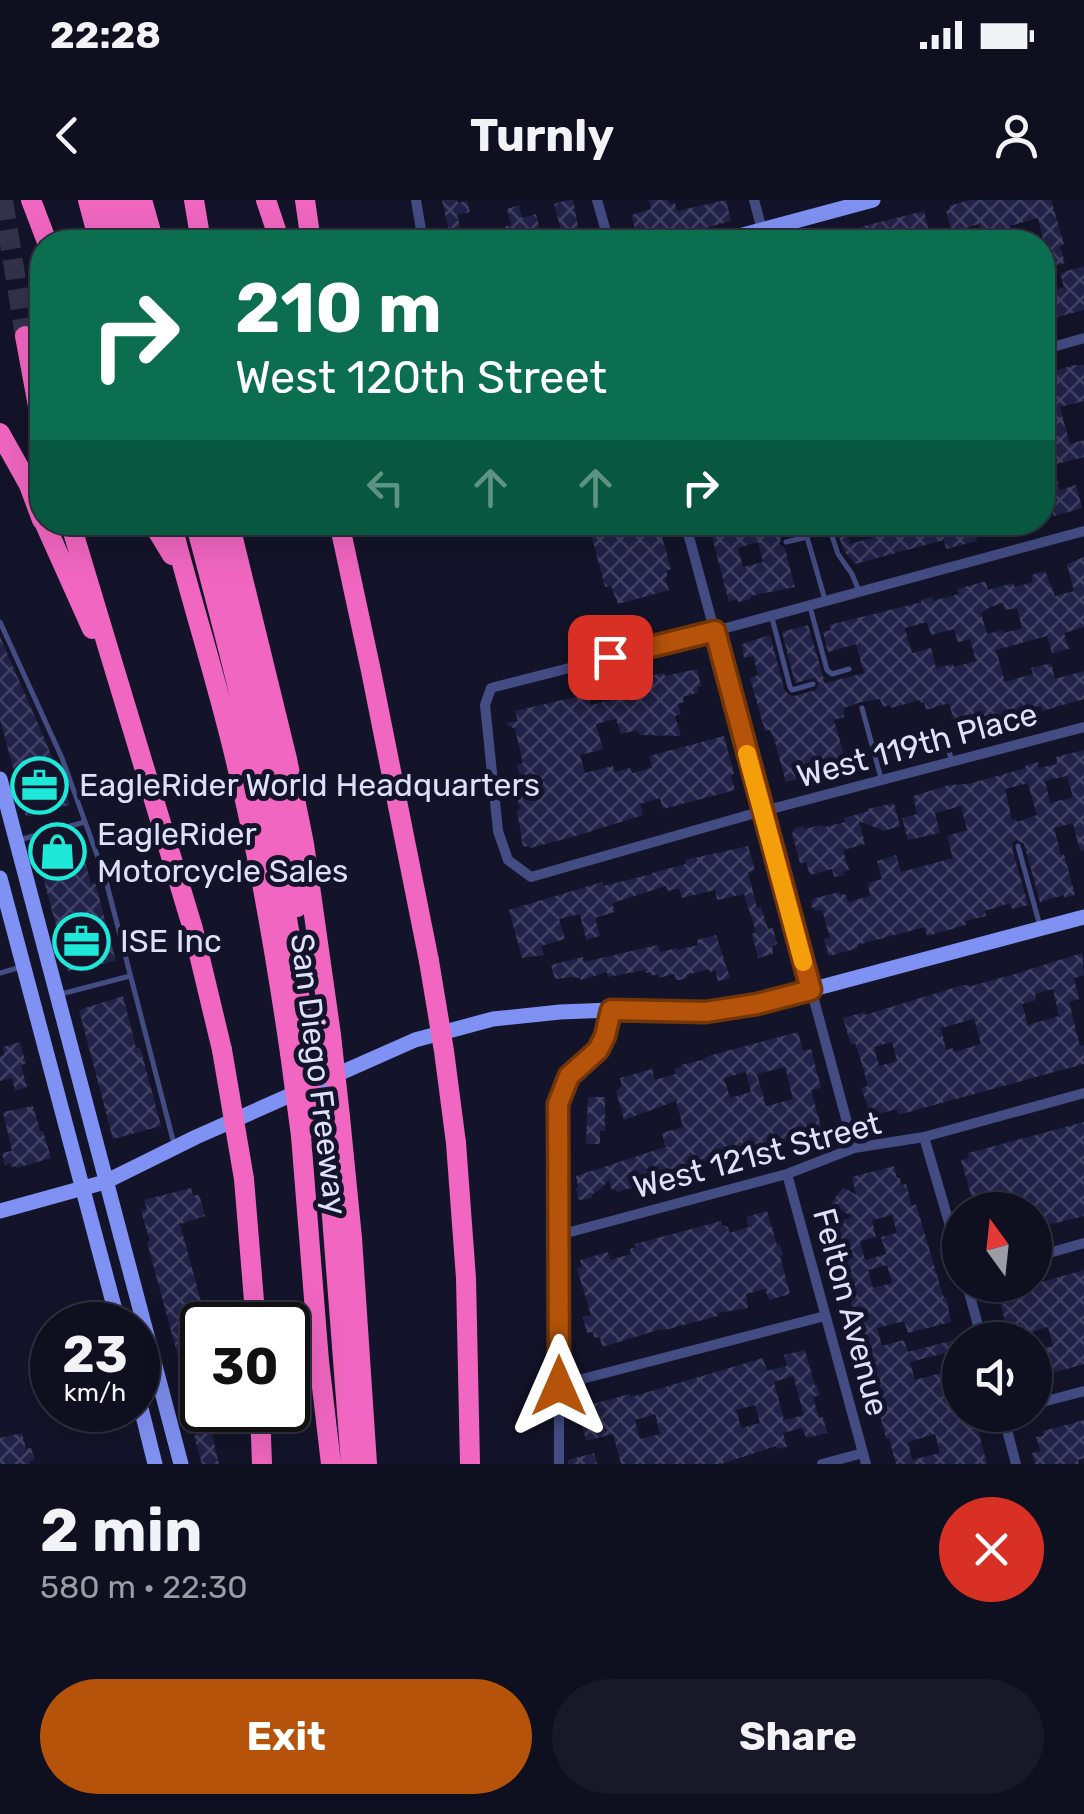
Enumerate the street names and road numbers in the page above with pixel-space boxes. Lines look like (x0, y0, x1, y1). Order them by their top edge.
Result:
street label: West 119th Place (793, 695, 1041, 795)
street label: San Diego Freeway (283, 931, 355, 1217)
street label: West 121st Street (629, 1104, 885, 1206)
street label: Felton Avenue (805, 1204, 897, 1420)

